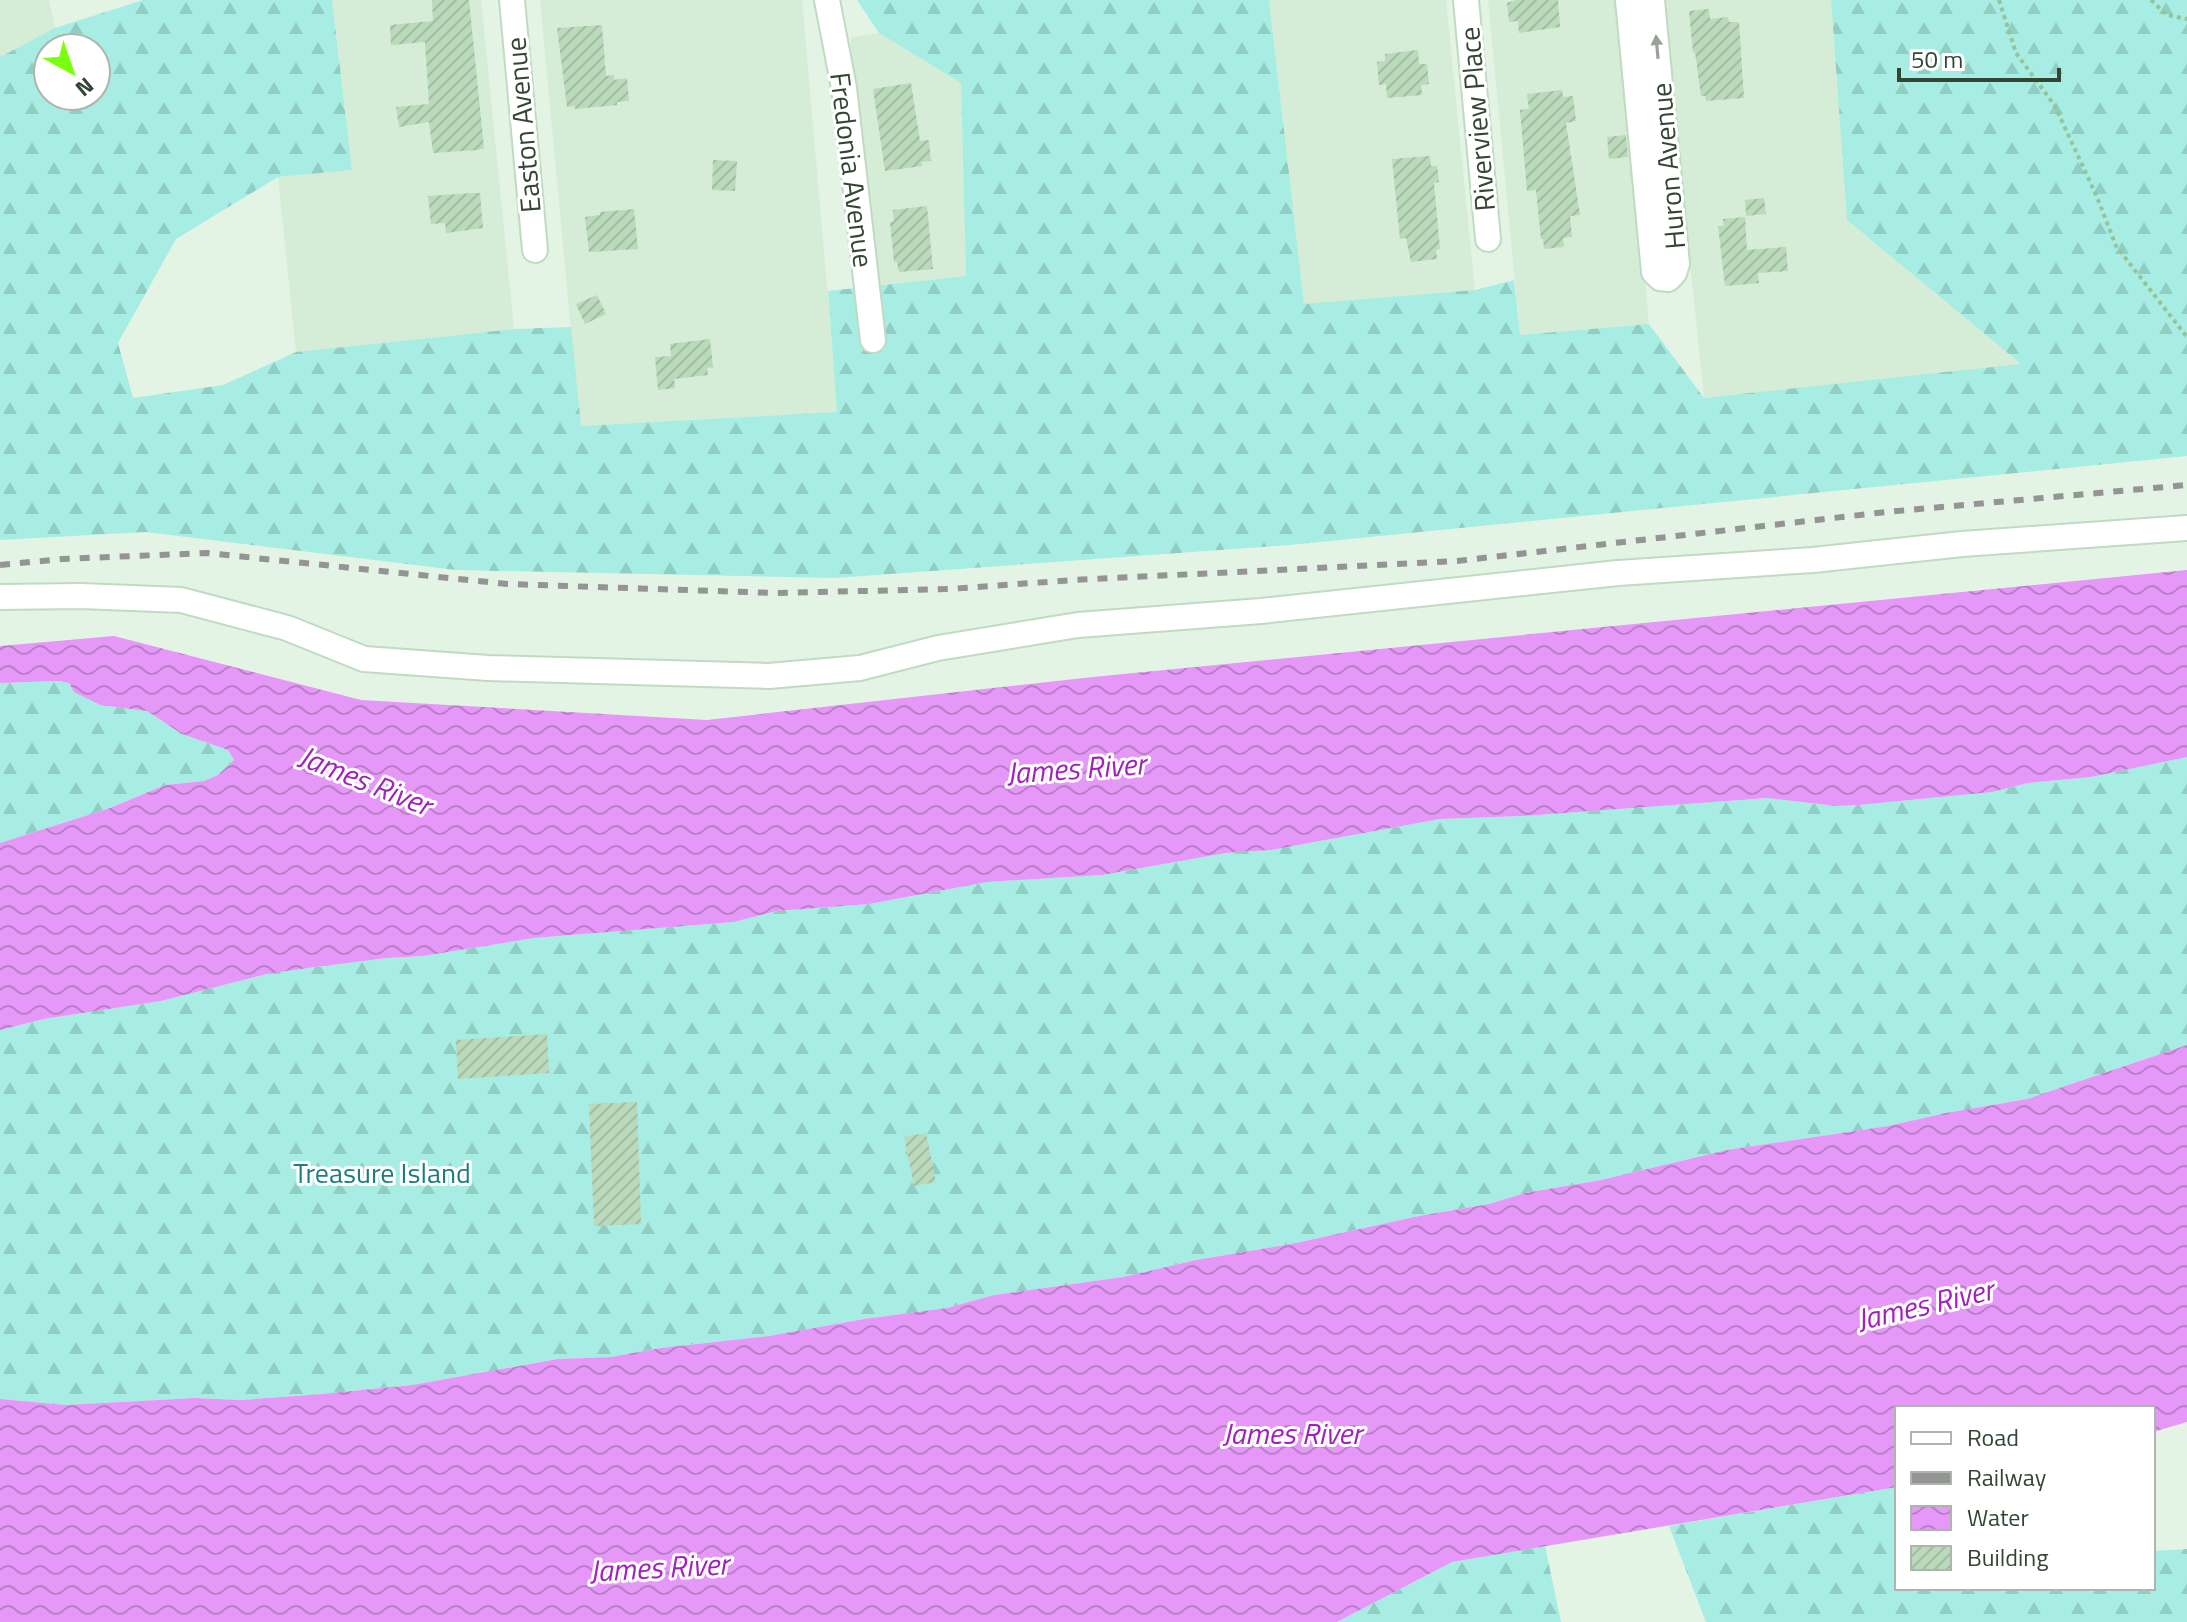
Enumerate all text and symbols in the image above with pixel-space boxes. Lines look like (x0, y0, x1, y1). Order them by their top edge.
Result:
street label: Riverview Place (1447, 25, 1506, 213)
north arrow (32, 32, 112, 112)
scale bar (1899, 32, 2059, 82)
one-way arrow (1650, 34, 1663, 59)
street label: Easton Avenue (493, 36, 552, 215)
text: 50 m (1911, 41, 1963, 77)
text: N (68, 69, 102, 105)
street label: Fredonia Avenue (819, 70, 886, 270)
street label: Huron Avenue (1639, 81, 1696, 251)
water label: James River (292, 733, 442, 829)
water label: James River (1005, 740, 1150, 796)
park label: Treasure Island (293, 1151, 471, 1194)
water label: James River (1852, 1265, 2001, 1342)
legend (1895, 1406, 2155, 1590)
water label: James River (1222, 1410, 1365, 1456)
text: Road (1967, 1419, 2019, 1455)
text: Railway (1967, 1459, 2047, 1495)
text: Water (1967, 1499, 2029, 1535)
text: Building (1967, 1539, 2049, 1575)
water label: James River (588, 1540, 733, 1594)

